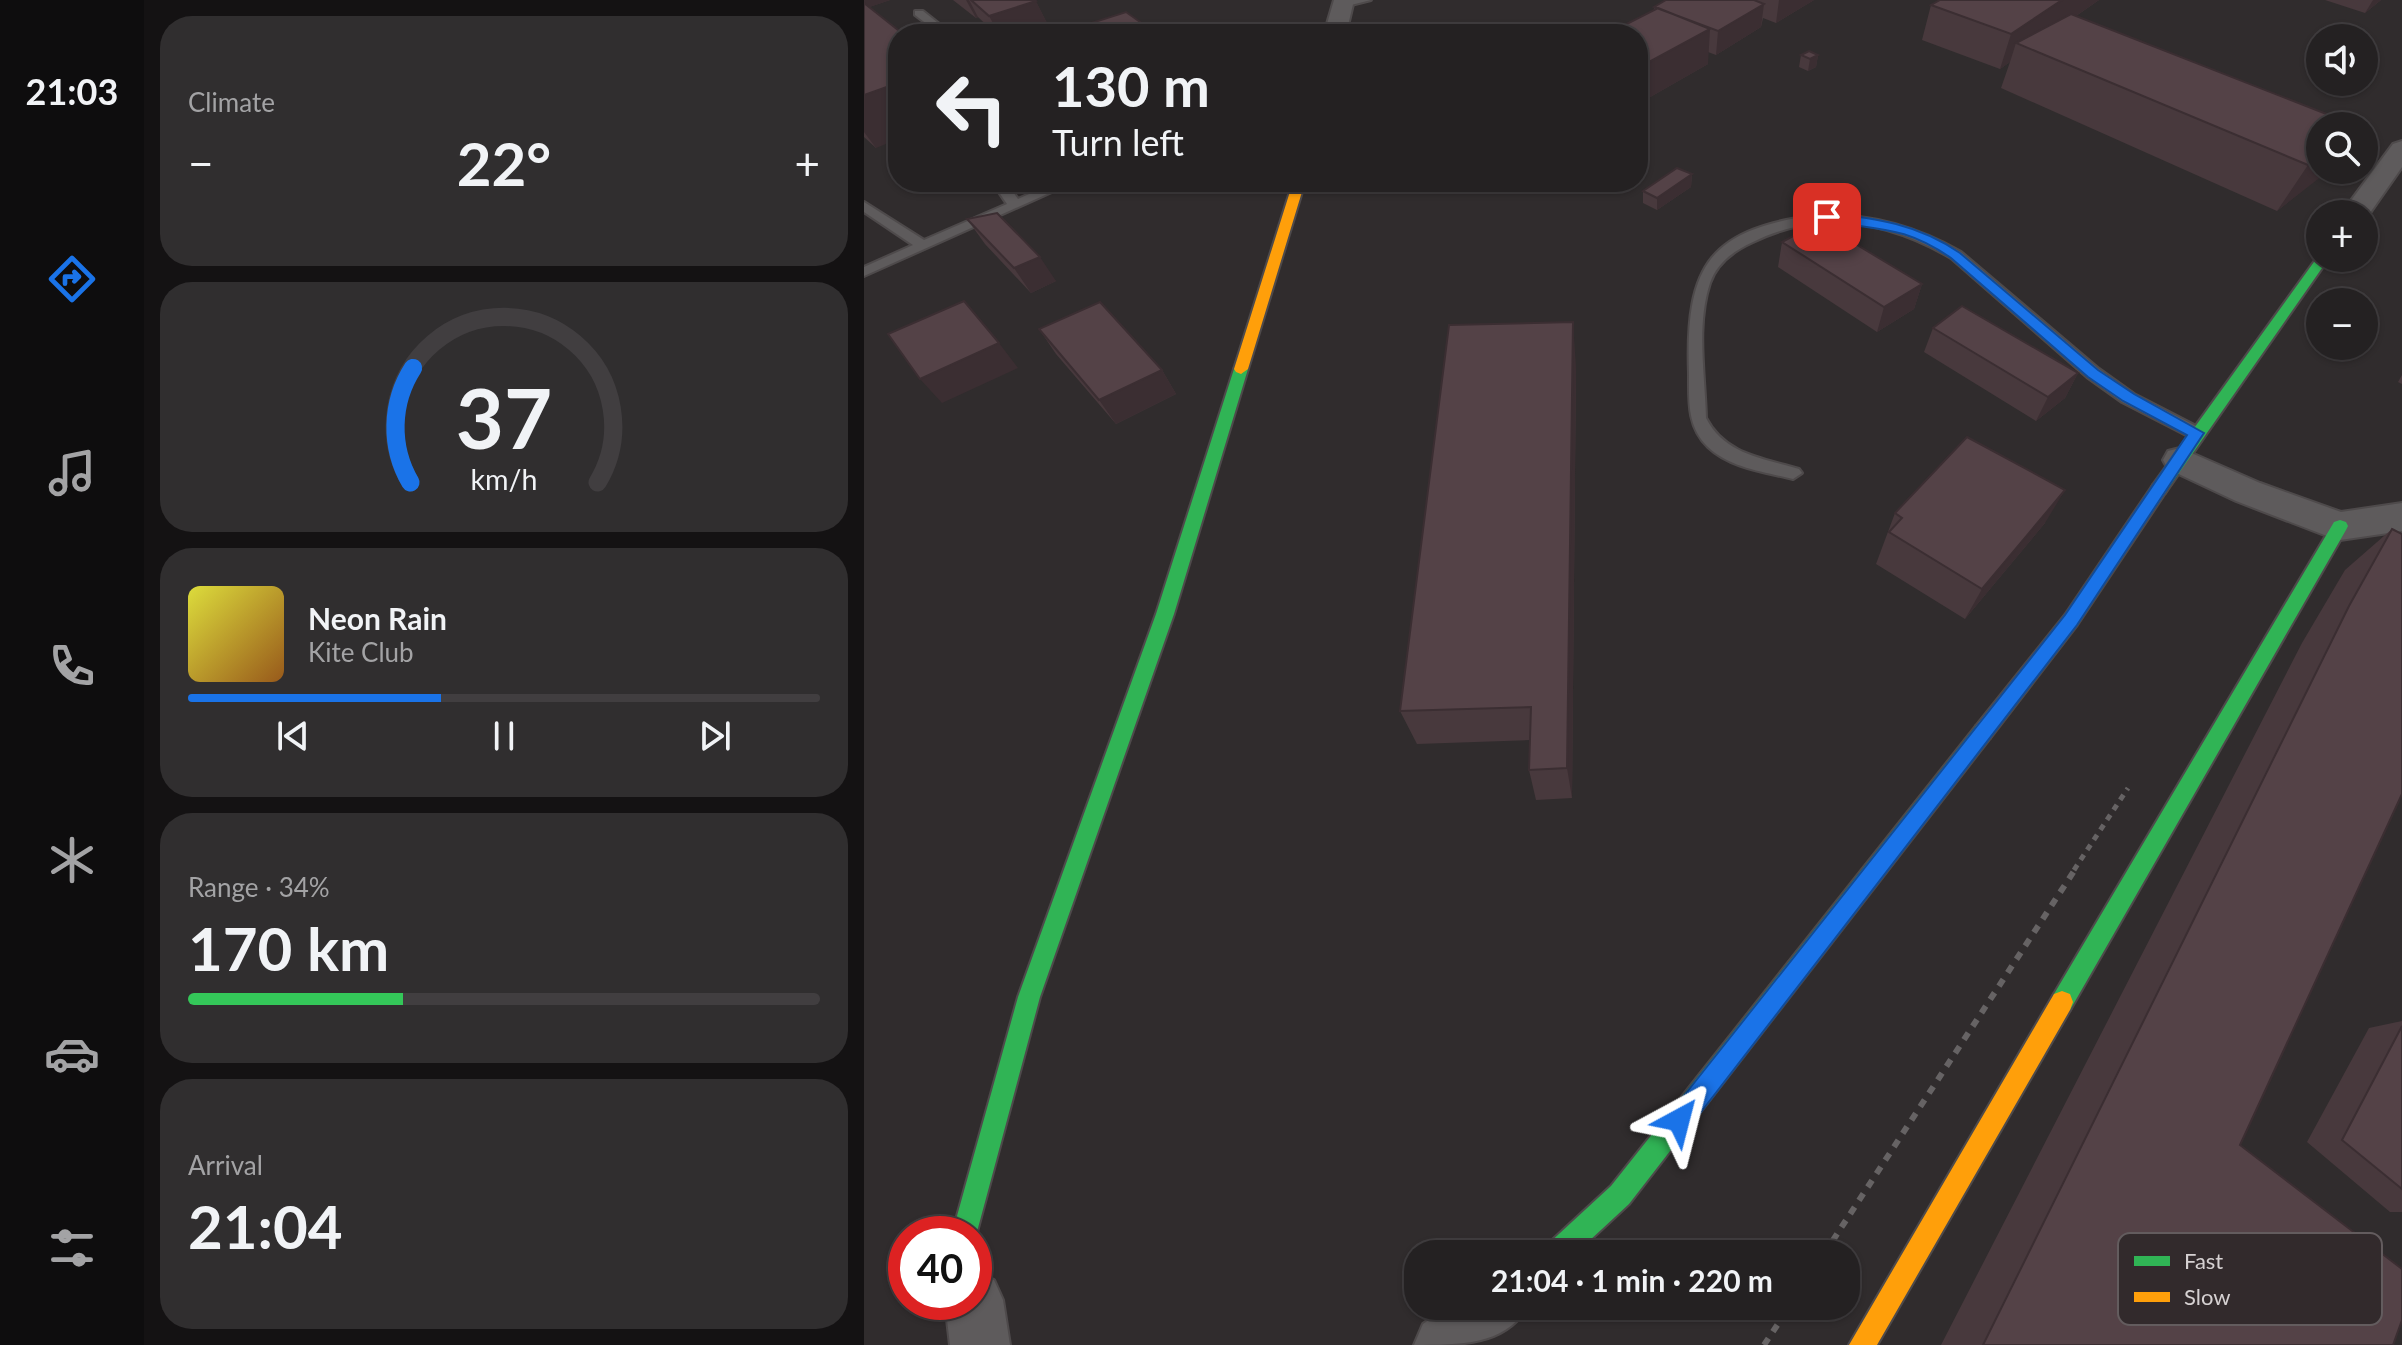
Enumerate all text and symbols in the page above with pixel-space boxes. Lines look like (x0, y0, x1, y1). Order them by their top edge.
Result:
map controls (2306, 24, 2378, 360)
button: sound (2306, 24, 2378, 96)
text: 130 m (1052, 52, 1210, 119)
icon: left (920, 56, 1024, 160)
text: 21:03 (26, 69, 118, 113)
text: Climate (188, 86, 275, 118)
button: search (2306, 112, 2378, 184)
text: Turn left (1052, 120, 1184, 164)
text: 22° (457, 127, 551, 199)
text: − (188, 137, 214, 189)
text: + (794, 137, 820, 189)
pin (1793, 183, 1861, 251)
icon: arrive (1805, 195, 1849, 239)
button: + (2306, 200, 2378, 272)
icon: directions (44, 251, 100, 307)
button: − (2306, 288, 2378, 360)
text: 37 (456, 366, 552, 466)
icon: music (44, 445, 100, 501)
text: km/h (471, 462, 537, 496)
text: Neon Rain (308, 600, 447, 636)
text: Kite Club (308, 636, 414, 668)
icon: phone (44, 638, 100, 694)
icon: previous (271, 714, 315, 758)
icon: pause (482, 714, 526, 758)
icon: next (693, 714, 737, 758)
icon: climate (44, 832, 100, 888)
text: Range · 34% (188, 871, 330, 903)
text: 170 km (188, 912, 389, 984)
icon: car (44, 1026, 100, 1082)
position arrow (1637, 1078, 1721, 1162)
text: Arrival (188, 1149, 263, 1181)
text: 21:04 (188, 1190, 343, 1262)
speed limit sign: 40 (888, 1216, 992, 1320)
icon: filters (44, 1220, 100, 1276)
legend (2118, 1233, 2382, 1325)
text: Fast (2184, 1247, 2223, 1274)
text: 21:04 · 1 min · 220 m (1491, 1262, 1773, 1298)
text: Slow (2184, 1283, 2231, 1310)

